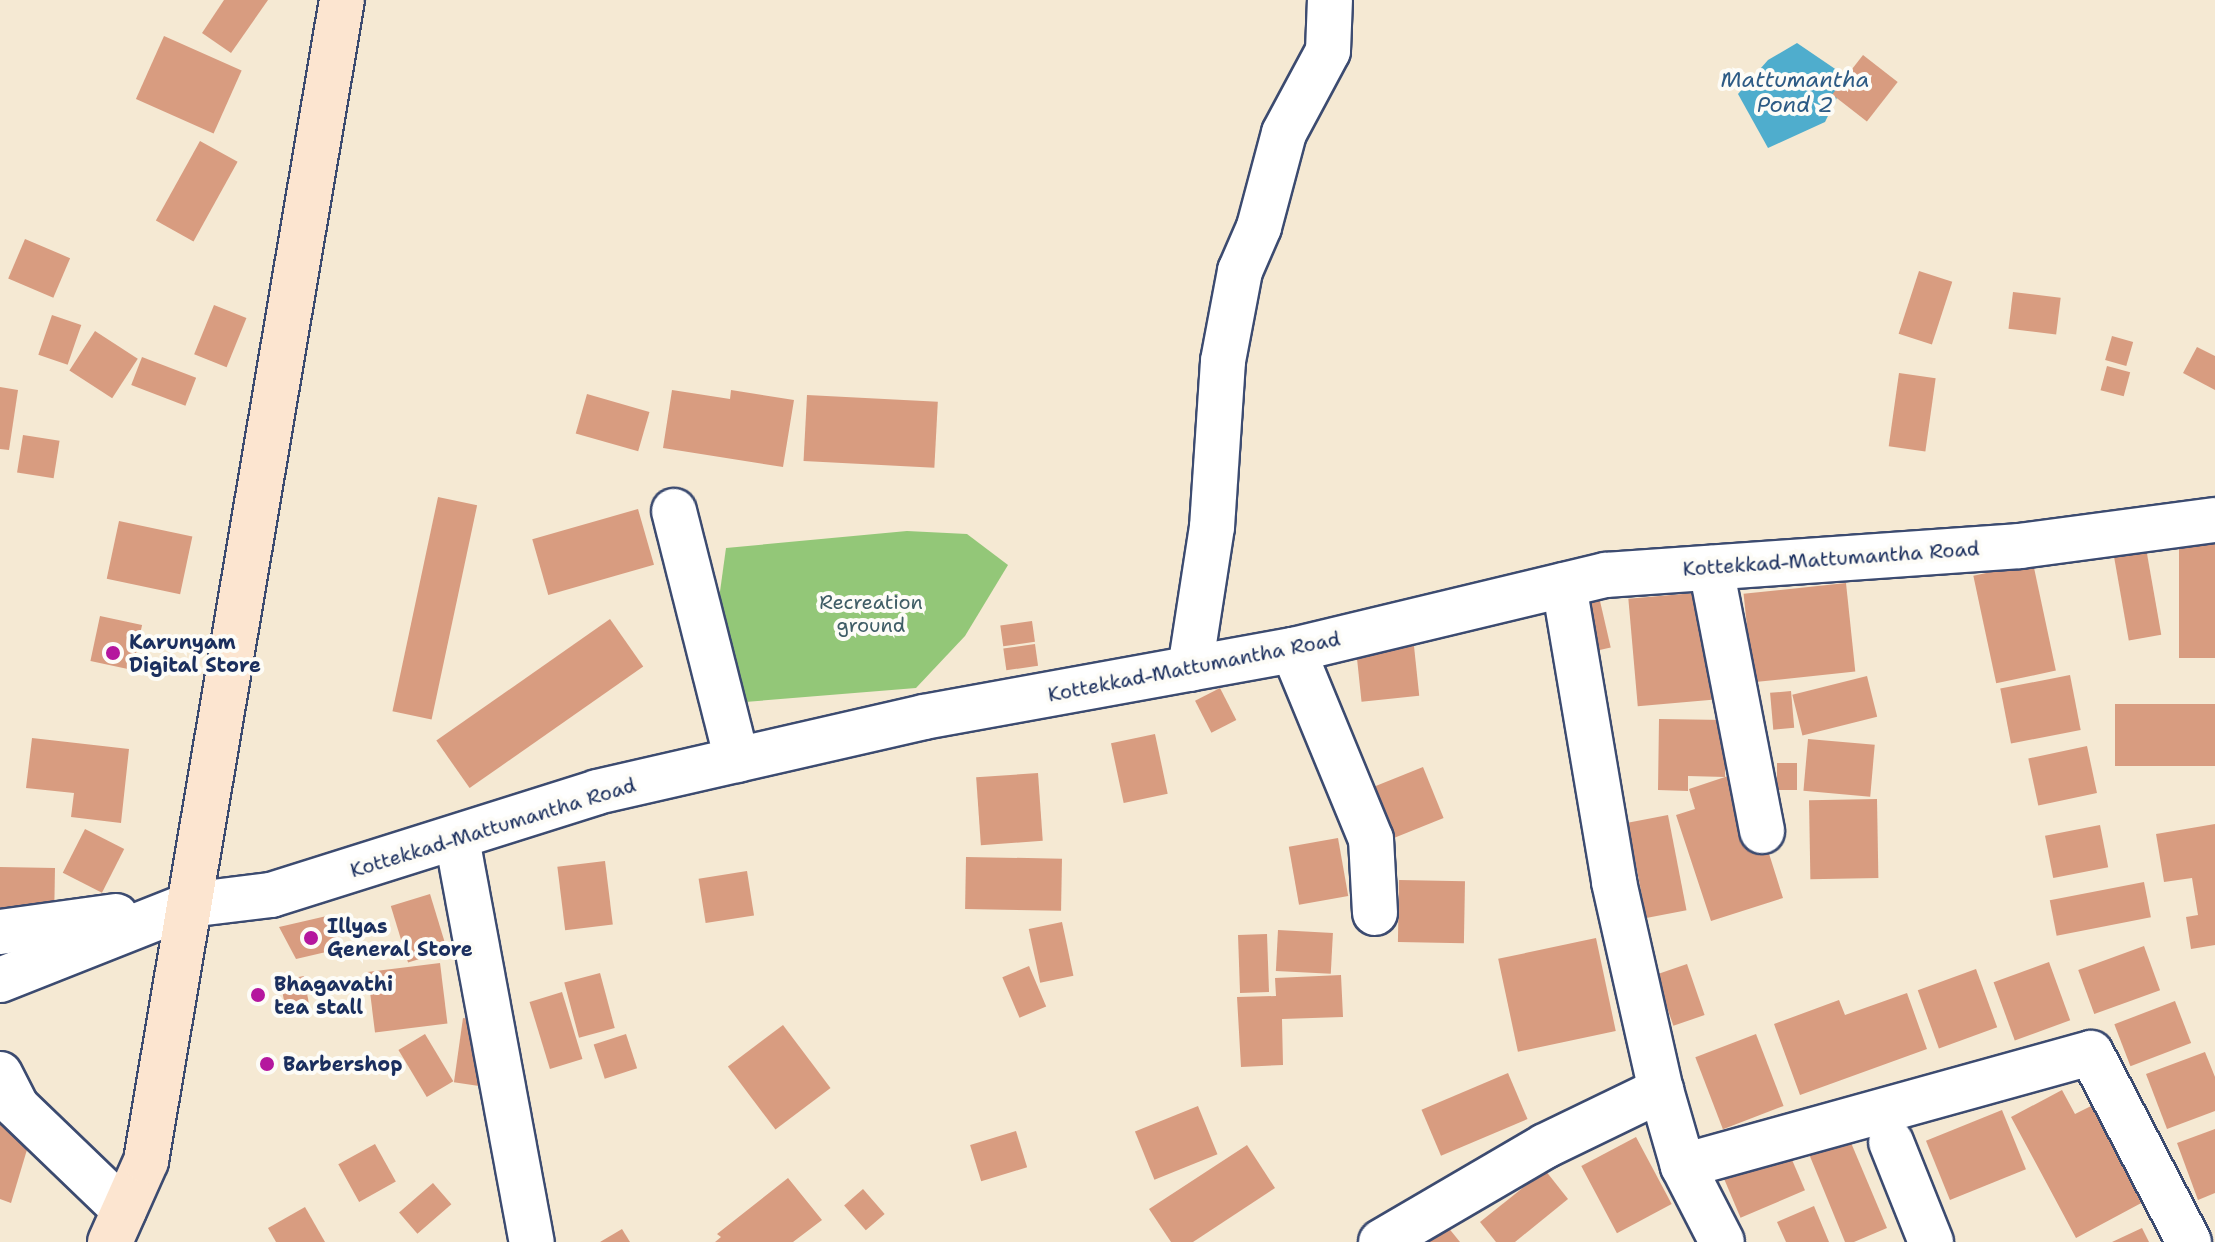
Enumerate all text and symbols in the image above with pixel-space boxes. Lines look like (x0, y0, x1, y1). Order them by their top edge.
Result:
water label: Mattumantha Pond 2 (1721, 66, 1869, 118)
street label: Kottekkad-Mattumantha Road (1682, 537, 1980, 581)
park label: Recreation ground (819, 590, 923, 637)
street label: Kottekkad-Mattumantha Road (1046, 627, 1342, 707)
place label: Karunyam Digital Store (129, 630, 261, 677)
marker: Karunyam Digital Store (104, 644, 122, 662)
street label: Kottekkad-Mattumantha Road (347, 773, 639, 883)
place label: Illyas General Store (327, 914, 473, 961)
marker: Illyas General Store (302, 929, 320, 947)
place label: Bhagavathi tea stall (274, 972, 393, 1019)
marker: Bhagavathi tea stall (249, 986, 267, 1004)
place label: Barbershop (283, 1052, 403, 1076)
marker: Barbershop (258, 1055, 276, 1073)

